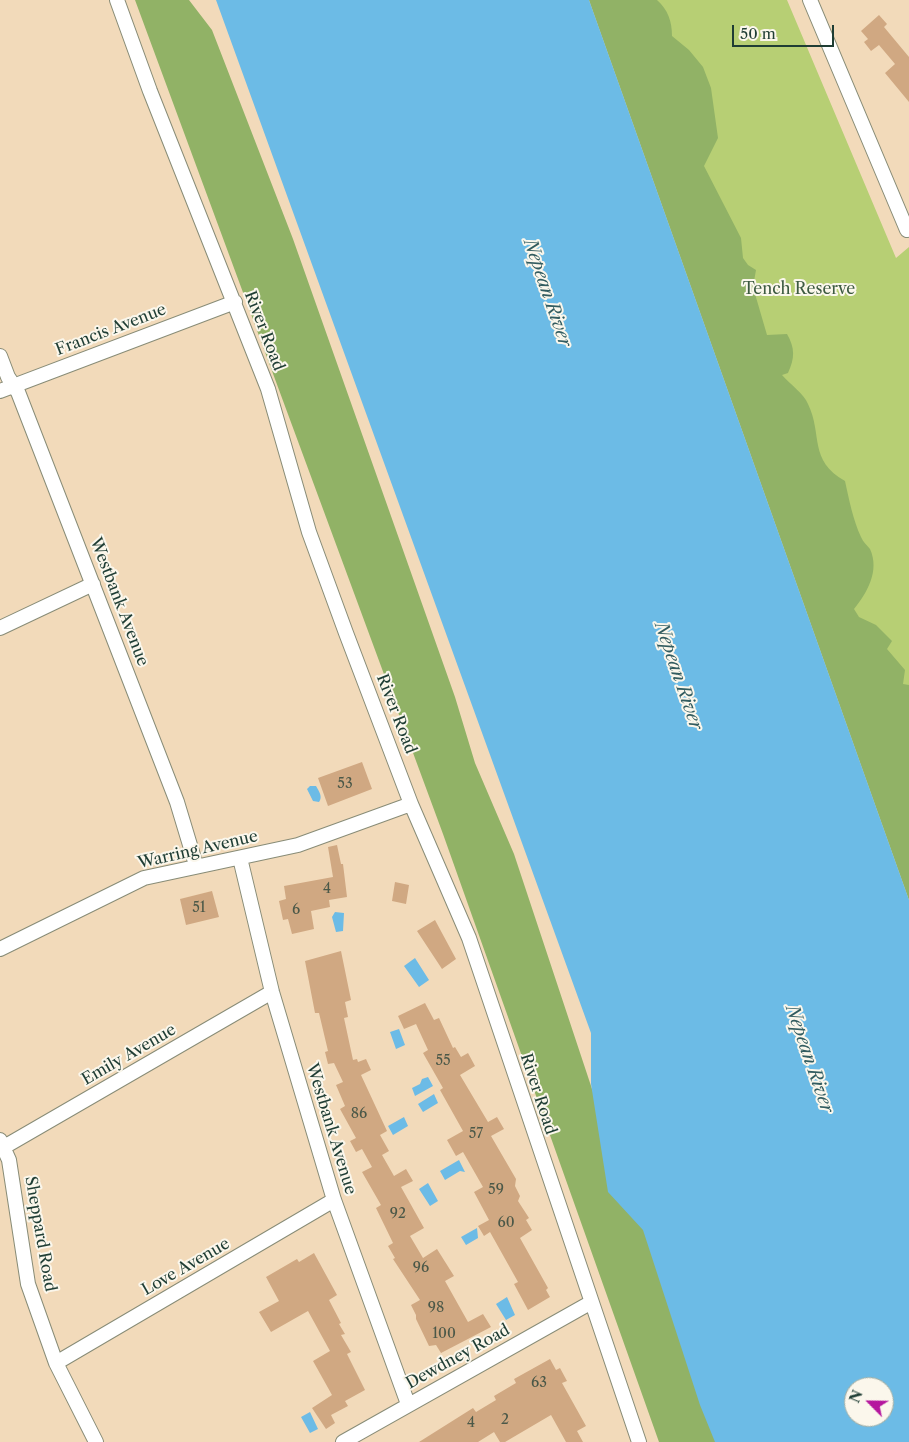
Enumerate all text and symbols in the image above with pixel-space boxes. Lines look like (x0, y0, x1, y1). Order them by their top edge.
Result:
scale bar (734, 15, 836, 47)
text: 50 m (740, 24, 776, 43)
water label: Nepean River (518, 236, 576, 350)
park label: Tench Reserve (743, 279, 855, 299)
street label: River Road (240, 288, 288, 374)
street label: Francis Avenue (53, 300, 169, 360)
street label: Westbank Avenue (86, 535, 152, 669)
water label: Nepean River (649, 619, 707, 733)
street label: River Road (372, 671, 420, 757)
house number: 53 (337, 776, 353, 792)
street label: Warring Avenue (136, 827, 260, 873)
house number: 4 (323, 881, 331, 897)
house number: 51 (192, 900, 206, 916)
house number: 6 (292, 902, 300, 918)
water label: Nepean River (780, 1002, 838, 1116)
street label: Emily Avenue (79, 1020, 179, 1090)
street label: River Road (516, 1051, 560, 1137)
house number: 55 (435, 1053, 451, 1069)
street label: Westbank Avenue (302, 1061, 360, 1197)
house number: 86 (351, 1106, 367, 1122)
house number: 57 (469, 1126, 483, 1142)
street label: Sheppard Road (20, 1175, 60, 1293)
house number: 59 (488, 1182, 504, 1198)
house number: 92 (390, 1206, 406, 1222)
house number: 60 (497, 1215, 515, 1231)
street label: Love Avenue (139, 1234, 233, 1300)
house number: 96 (413, 1260, 429, 1276)
house number: 98 (428, 1300, 444, 1316)
street label: Dewdney Road (403, 1321, 513, 1393)
house number: 100 (432, 1326, 456, 1342)
house number: 63 (531, 1375, 547, 1391)
north arrow (844, 1377, 894, 1427)
text: N (845, 1387, 867, 1406)
house number: 2 (501, 1412, 509, 1428)
house number: 4 (467, 1415, 475, 1431)

